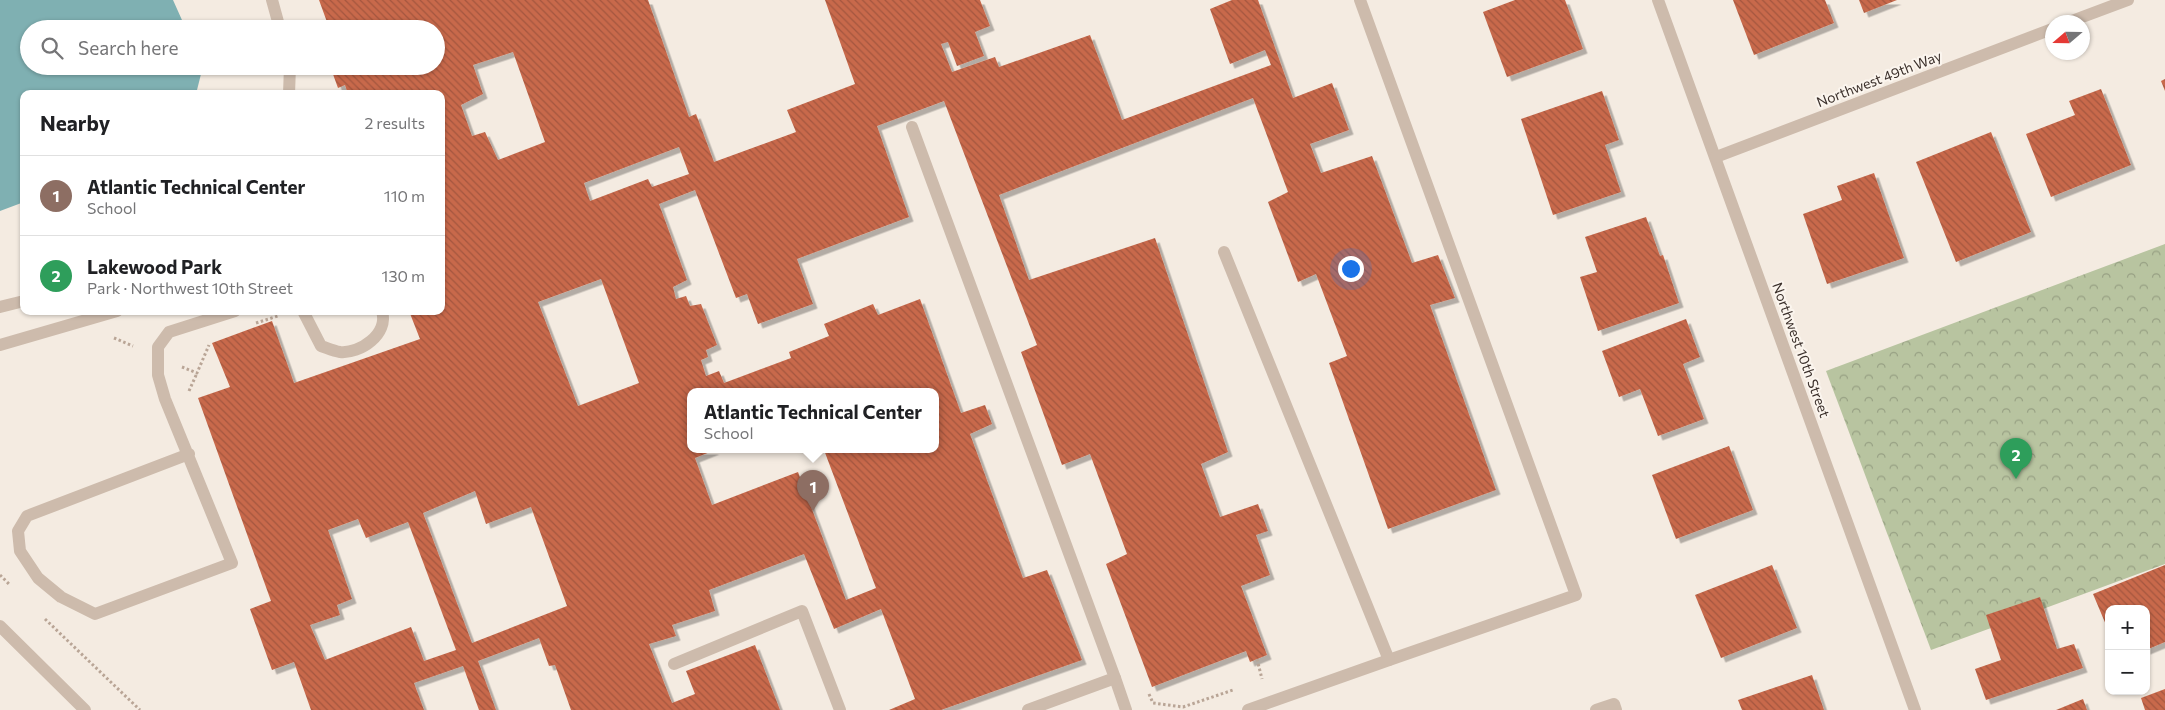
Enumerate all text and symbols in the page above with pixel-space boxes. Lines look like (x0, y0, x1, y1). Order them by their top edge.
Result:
north arrow (2045, 15, 2090, 60)
search box (20, 20, 445, 75)
icon: search (38, 34, 66, 62)
text: Search here (78, 36, 178, 59)
street label: Northwest 49th Way (1814, 47, 1944, 110)
text: Nearby (40, 110, 110, 135)
text: 2 results (364, 113, 425, 132)
text: Atlantic Technical Center (87, 175, 305, 198)
text: 1 (52, 186, 60, 205)
text: 110 m (384, 186, 425, 205)
text: School (87, 198, 137, 217)
text: Lakewood Park (87, 255, 222, 278)
your location (1338, 256, 1364, 282)
text: 2 (51, 266, 61, 285)
text: 130 m (382, 266, 425, 285)
text: Park · Northwest 10th Street (87, 278, 293, 297)
street label: Northwest 10th Street (1769, 280, 1834, 420)
popup (687, 388, 939, 453)
text: Atlantic Technical Center (704, 400, 922, 423)
text: School (704, 423, 753, 442)
pin: 2 (2000, 438, 2032, 479)
pin: 1 (797, 470, 829, 511)
map controls (2105, 605, 2150, 695)
button: + (2105, 605, 2150, 650)
button: − (2105, 650, 2150, 695)

